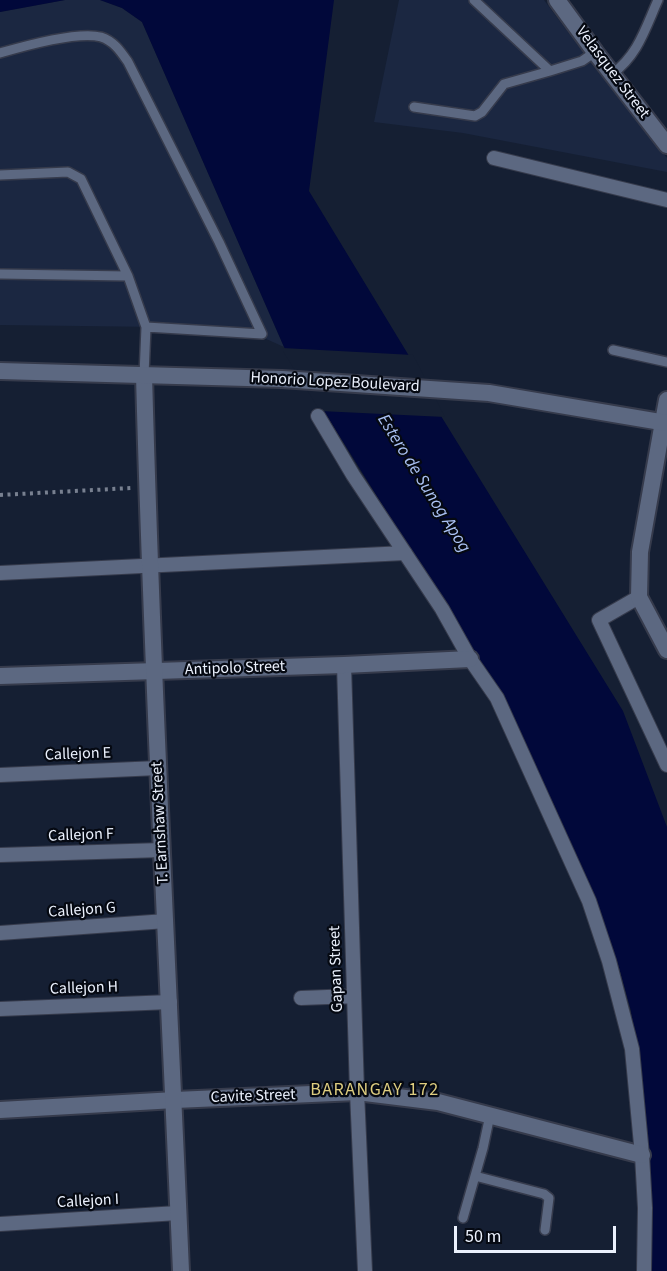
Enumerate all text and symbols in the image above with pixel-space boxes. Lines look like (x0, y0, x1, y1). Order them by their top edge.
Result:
street label: Velasquez Street (571, 23, 653, 123)
street label: Honorio Lopez Boulevard (250, 369, 420, 397)
water label: Estero de Sunog Apog (372, 411, 474, 557)
street label: Antipolo Street (185, 658, 285, 680)
street label: Callejon E (45, 744, 111, 766)
street label: T. Earnshaw Street (148, 761, 174, 885)
street label: Callejon F (48, 825, 114, 847)
street label: Callejon G (48, 899, 116, 923)
street label: Gapan Street (326, 925, 348, 1013)
street label: Callejon H (50, 978, 118, 1000)
district label: BARANGAY 172 (310, 1080, 440, 1102)
street label: Cavite Street (210, 1086, 296, 1108)
street label: Callejon I (57, 1191, 119, 1213)
scale bar (457, 1214, 619, 1252)
text: 50 m (465, 1224, 501, 1249)

